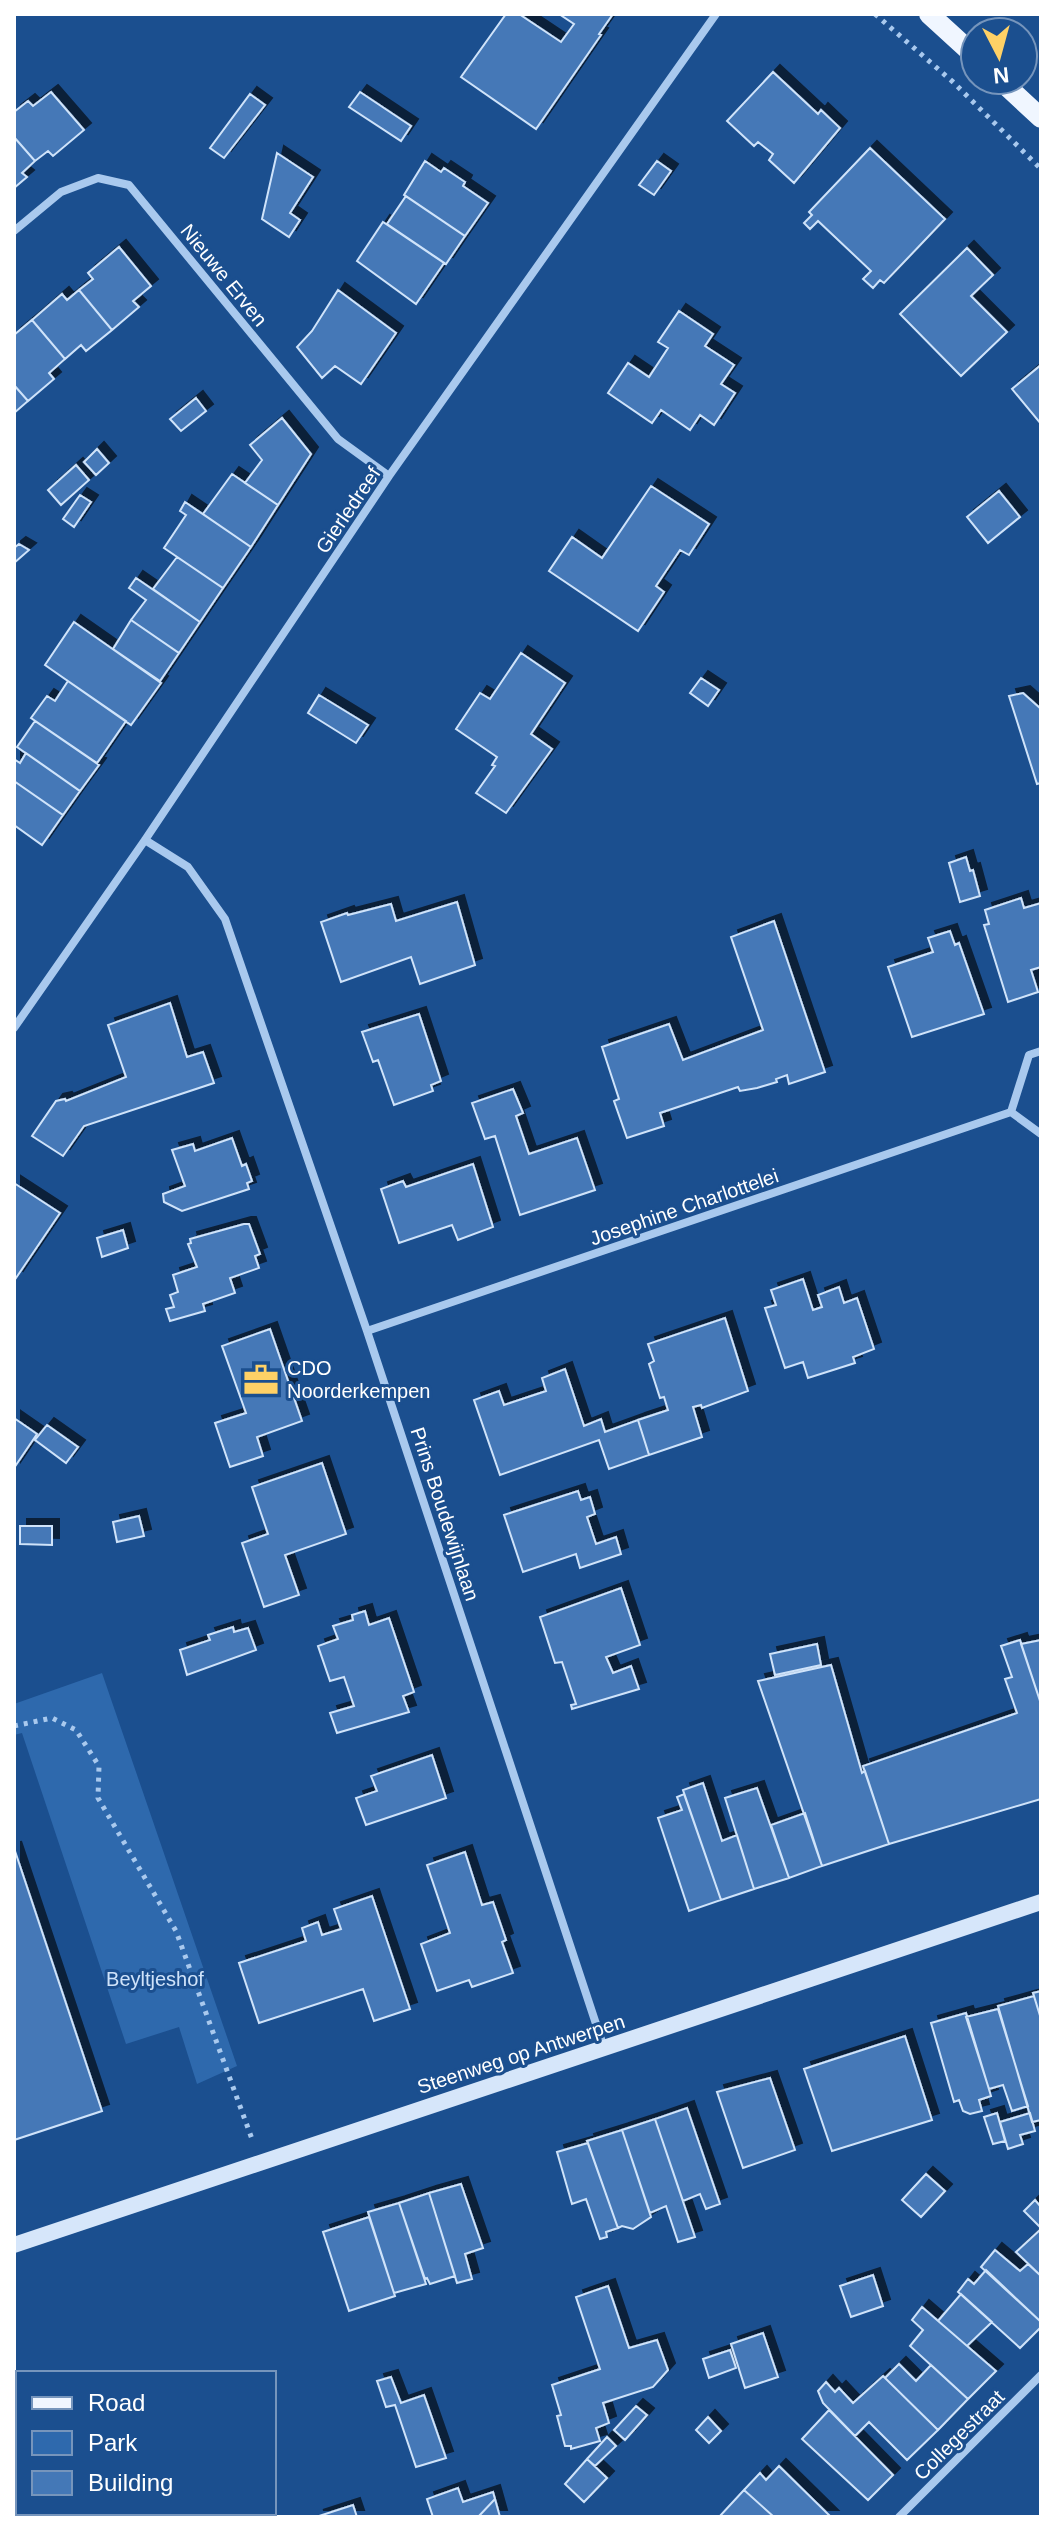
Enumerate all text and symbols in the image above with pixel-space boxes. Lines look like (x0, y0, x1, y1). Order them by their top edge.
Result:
north arrow (959, 16, 1039, 96)
text: N (992, 62, 1010, 89)
street label: Nieuwe Erven (176, 220, 272, 330)
street label: Gierledreef (311, 462, 385, 557)
street label: Josephine Charlottelei (587, 1164, 781, 1250)
place label: CDO Noorderkempen (287, 1357, 430, 1402)
office icon: CDO Noorderkempen (242, 1361, 280, 1399)
street label: Prins Boudewijnlaan (407, 1424, 483, 1604)
park label: Beyltjeshof (106, 1968, 204, 1990)
street label: Steenweg op Antwerpen (414, 2010, 628, 2098)
legend (16, 2371, 276, 2515)
street label: Collegestraat (910, 2385, 1009, 2484)
text: Road (88, 2389, 145, 2416)
text: Park (88, 2429, 138, 2456)
text: Building (88, 2469, 173, 2496)

